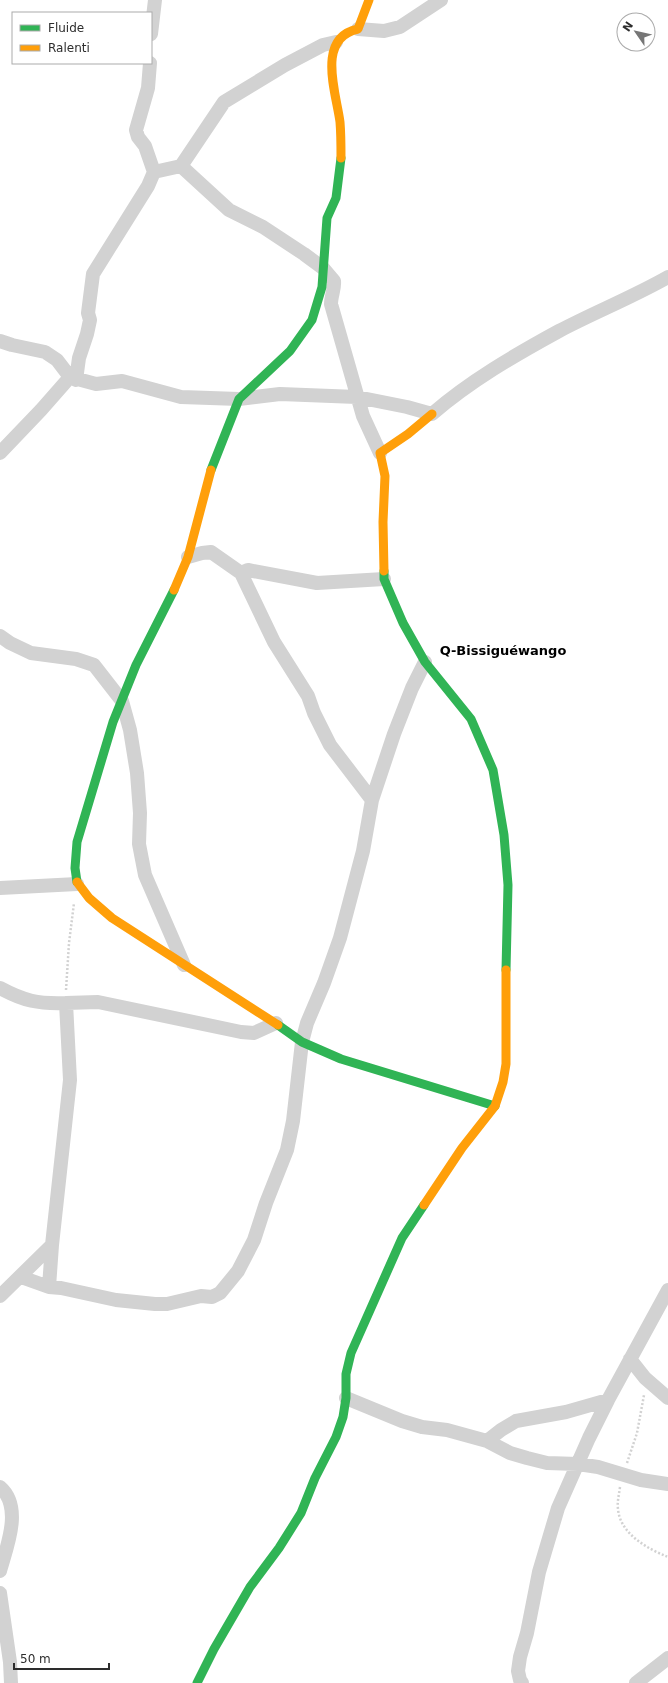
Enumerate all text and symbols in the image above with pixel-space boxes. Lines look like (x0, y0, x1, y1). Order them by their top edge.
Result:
legend (12, 12, 152, 64)
north arrow (616, 12, 656, 52)
text: N (620, 19, 636, 34)
text: Fluide (48, 21, 84, 35)
text: Ralenti (48, 41, 90, 55)
district label: Q-Bissiguéwango (440, 643, 566, 658)
scale bar (14, 1645, 109, 1671)
text: 50 m (20, 1652, 51, 1666)

